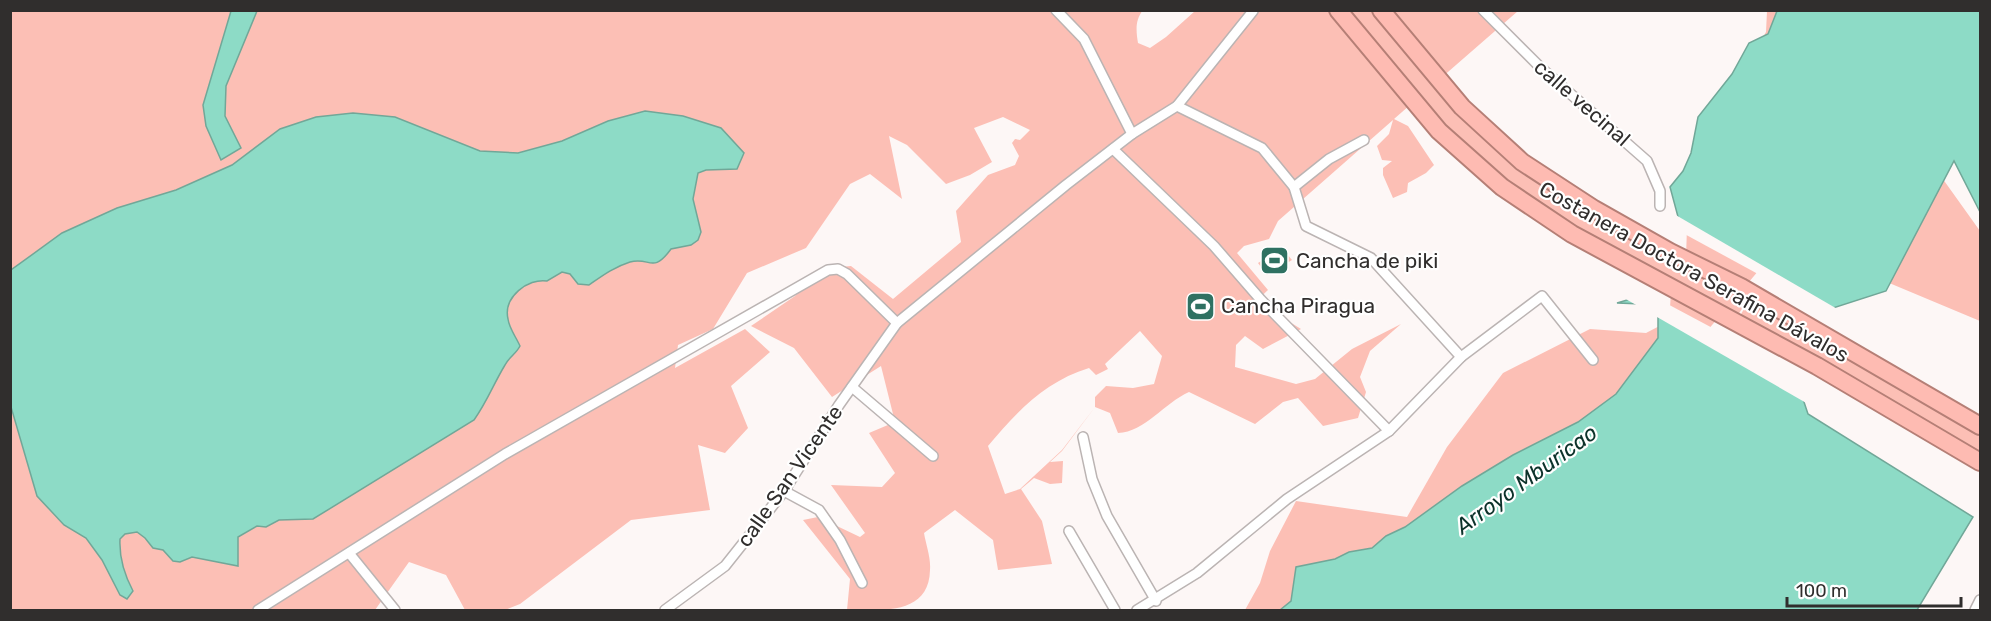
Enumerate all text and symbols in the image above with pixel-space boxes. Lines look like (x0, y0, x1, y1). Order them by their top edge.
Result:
street label: calle vecinal (1529, 54, 1635, 151)
street label: Costanera Doctora Serafina Dávalos (1535, 176, 1853, 367)
sports icon: Cancha de piki (1259, 245, 1291, 277)
place label: Cancha de piki (1296, 248, 1438, 273)
sports icon: Cancha Piragua (1184, 290, 1216, 322)
place label: Cancha Piragua (1221, 293, 1375, 318)
street label: calle San Vicente (731, 400, 848, 551)
water label: Arroyo Mburicao (1449, 419, 1602, 540)
scale bar (1787, 570, 1961, 608)
text: 100 m (1796, 580, 1847, 602)

